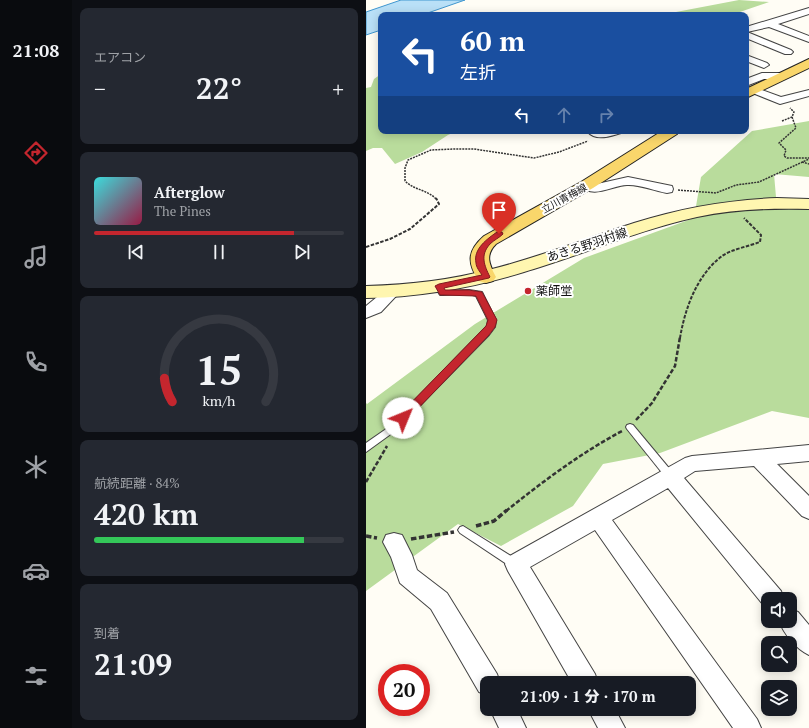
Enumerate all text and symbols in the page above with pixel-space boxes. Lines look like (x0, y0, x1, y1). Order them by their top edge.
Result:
text: 60 m (460, 22, 525, 59)
icon: left (394, 28, 446, 80)
text: 21:08 (13, 38, 59, 62)
text: エアコン (94, 48, 146, 66)
text: 左折 (460, 60, 496, 84)
text: 22° (196, 68, 242, 108)
text: − (94, 74, 106, 103)
text: + (332, 74, 344, 103)
icon: left (511, 104, 533, 126)
icon: ahead (553, 104, 575, 126)
icon: right (595, 104, 617, 126)
icon: directions (22, 139, 50, 167)
street label: 立川青梅線 (539, 181, 589, 216)
text: Afterglow (154, 182, 225, 202)
pin (482, 193, 516, 234)
icon: arrive (488, 199, 510, 221)
text: The Pines (154, 202, 211, 220)
street label: あきる野羽村線 (545, 224, 629, 265)
icon: previous (125, 241, 147, 263)
icon: pause (208, 241, 230, 263)
icon: next (291, 241, 313, 263)
icon: music (22, 243, 50, 271)
place label: 薬師堂 (536, 283, 572, 298)
marker: 薬師堂 (523, 286, 533, 296)
text: 15 (195, 342, 243, 397)
icon: phone (22, 348, 50, 376)
text: km/h (203, 391, 236, 410)
position arrow (382, 397, 424, 439)
icon: climate (22, 453, 50, 481)
text: 航続距離 · 84% (94, 474, 180, 492)
text: 420 km (94, 494, 198, 534)
icon: car (22, 557, 50, 585)
map controls (761, 592, 797, 716)
button: sound (761, 592, 797, 628)
text: 到着 (94, 624, 120, 642)
button: search (761, 636, 797, 672)
text: 21:09 (94, 644, 172, 684)
icon: filters (22, 662, 50, 690)
speed limit sign: 20 (378, 664, 430, 716)
button: layers (761, 680, 797, 716)
text: 21:09 · 1 分 · 170 m (521, 686, 656, 706)

